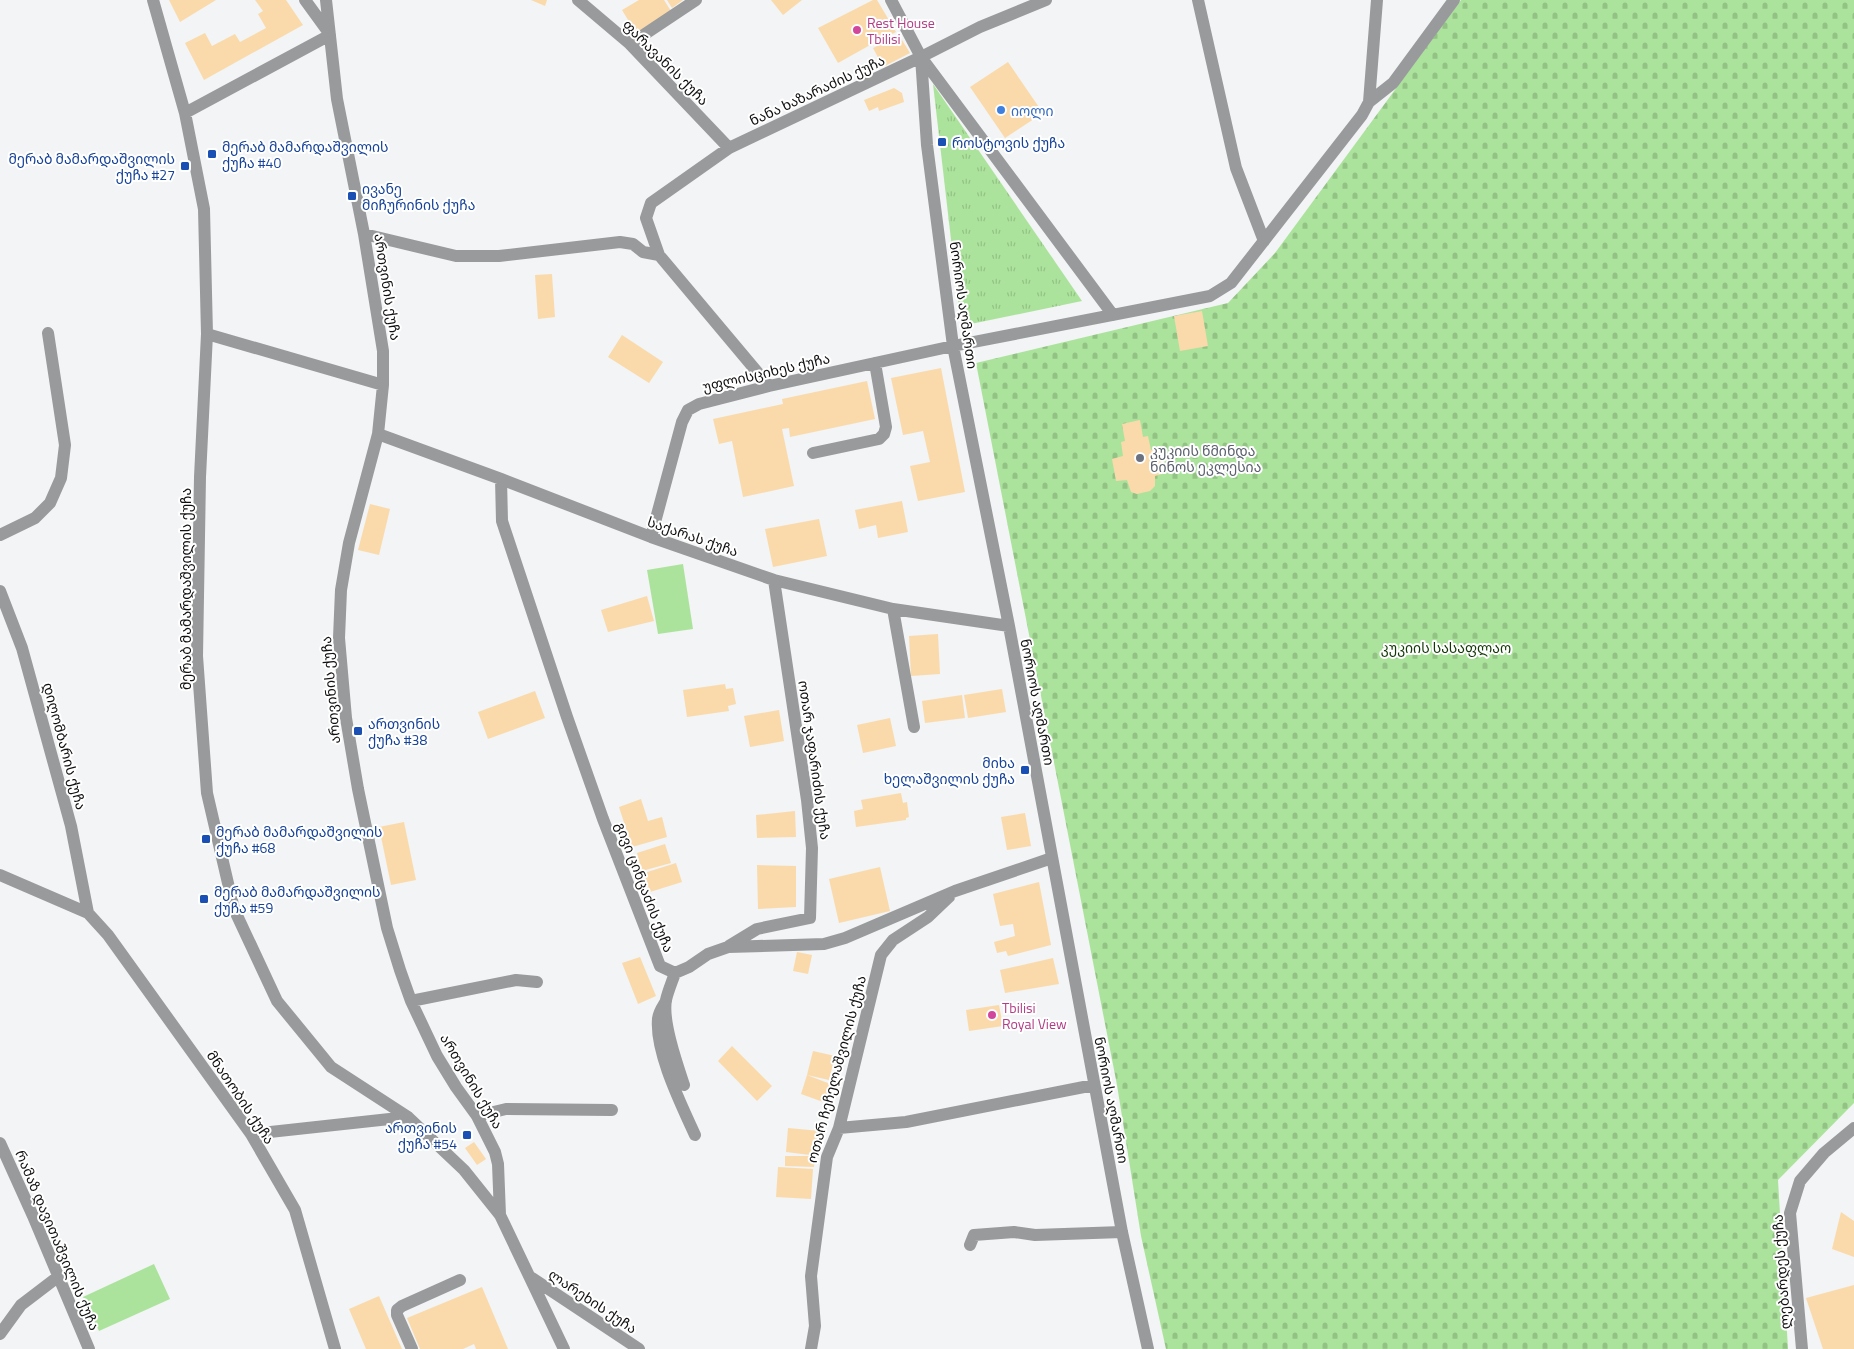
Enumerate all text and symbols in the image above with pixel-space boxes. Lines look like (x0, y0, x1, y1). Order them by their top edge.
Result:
place label: Rest House Tbilisi (867, 12, 935, 49)
street label: ფარავანის ქუჩა (618, 14, 714, 110)
marker: Rest House Tbilisi (851, 24, 863, 36)
street label: ნანა ხაზარაძის ქუჩა (746, 49, 888, 131)
place label: იოლი (1011, 100, 1054, 121)
marker: იოლი (995, 104, 1007, 116)
place label: როსტოვის ქუჩა (952, 132, 1065, 153)
place label: მერაბ მამარდაშვილის ქუჩა #40 (222, 136, 388, 173)
marker: როსტოვის ქუჩა (936, 136, 948, 148)
place label: მერაბ მამარდაშვილის ქუჩა #27 (9, 148, 175, 185)
marker: მერაბ მამარდაშვილის ქუჩა #40 (206, 148, 218, 160)
marker: მერაბ მამარდაშვილის ქუჩა #27 (179, 160, 191, 172)
place label: ივანე მიჩურინის ქუჩა (362, 178, 475, 215)
marker: ივანე მიჩურინის ქუჩა (346, 190, 358, 202)
street label: ართვინის ქუჩა (369, 232, 407, 342)
street label: ნორიოს აღმართი (945, 240, 983, 370)
street label: უფლისციხეს ქუჩა (700, 347, 832, 397)
place label: კუკიის წმინდა ნინოს ეკლესია (1150, 440, 1261, 477)
marker: კუკიის წმინდა ნინოს ეკლესია (1134, 452, 1146, 464)
street label: მერაბ მამარდაშვილის ქუჩა (175, 488, 196, 690)
street label: საქარას ქუჩა (645, 511, 741, 561)
street label: ართვინის ქუჩა (315, 635, 345, 745)
street label: ნორიოს აღმართი (1015, 637, 1061, 767)
park label: კუკიის სასაფლაო (1381, 637, 1511, 658)
street label: ოთარ ჯაფარიძის ქუჩა (793, 679, 837, 841)
street label: დიღომბარის ქუჩა (38, 680, 92, 812)
place label: ართვინის ქუჩა #38 (368, 713, 440, 750)
marker: ართვინის ქუჩა #38 (352, 725, 364, 737)
place label: მიხა ხელაშვილის ქუჩა (884, 752, 1015, 789)
marker: მიხა ხელაშვილის ქუჩა (1019, 764, 1031, 776)
street label: გივი ცინცაძის ქუჩა (610, 819, 680, 955)
place label: მერაბ მამარდაშვილის ქუჩა #68 (216, 821, 382, 858)
marker: მერაბ მამარდაშვილის ქუჩა #68 (200, 833, 212, 845)
place label: მერაბ მამარდაშვილის ქუჩა #59 (214, 881, 380, 918)
marker: მერაბ მამარდაშვილის ქუჩა #59 (198, 893, 210, 905)
street label: ოთარ ჩეჩელაშვილის ქუჩა (801, 973, 871, 1165)
place label: Tbilisi Royal View (1002, 997, 1067, 1034)
marker: Tbilisi Royal View (986, 1009, 998, 1021)
street label: ართვინის ქუჩა (435, 1029, 509, 1133)
street label: ნორიოს აღმართი (1089, 1035, 1135, 1165)
street label: მნათობის ქუჩა (202, 1046, 280, 1148)
place label: ართვინის ქუჩა #54 (385, 1117, 457, 1154)
marker: ართვინის ქუჩა #54 (461, 1129, 473, 1141)
street label: რამაზ დავითაშვილის ქუჩა (10, 1147, 106, 1333)
street label: ლებარდეს ქუჩა (1767, 1214, 1795, 1330)
street label: ლარეხის ქუჩა (544, 1264, 642, 1338)

